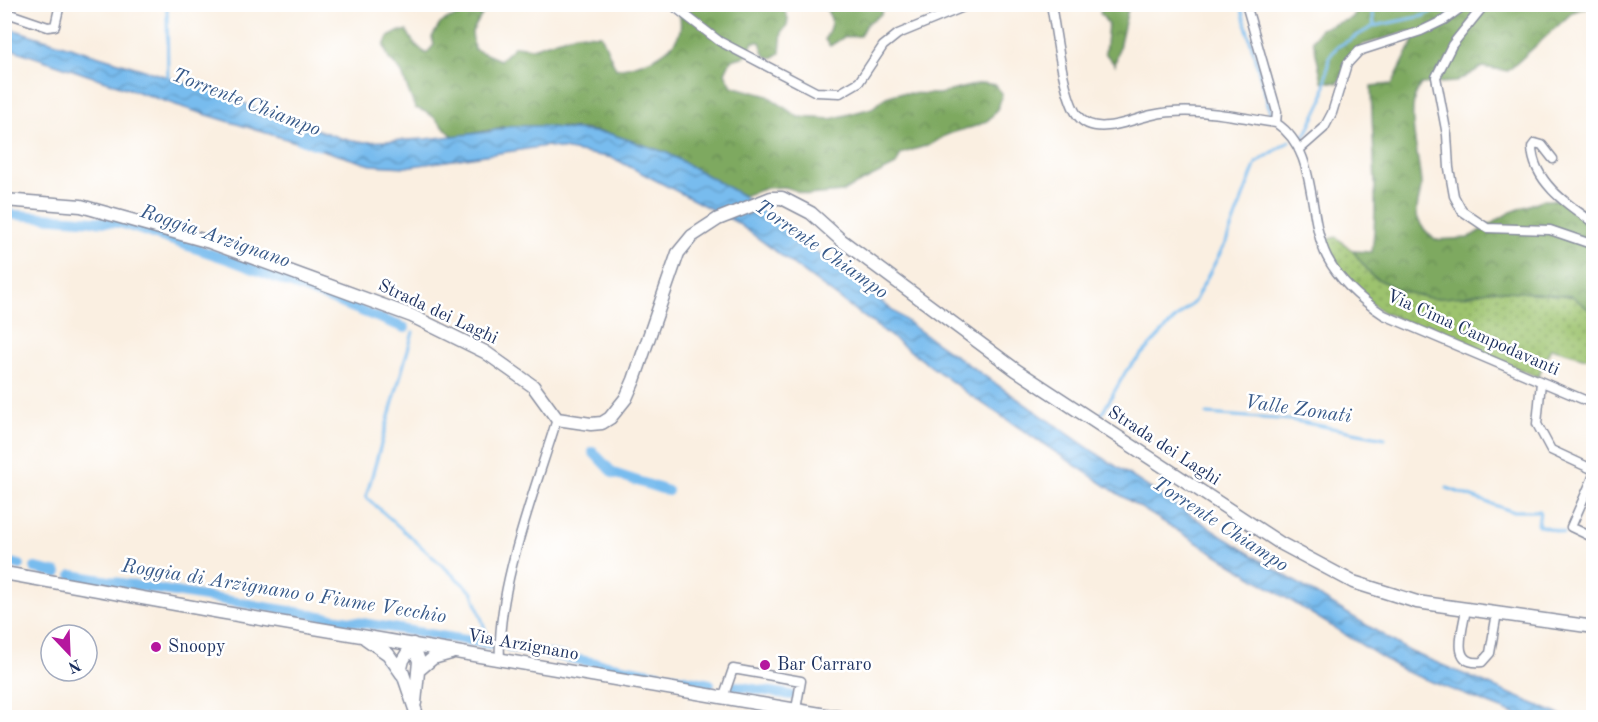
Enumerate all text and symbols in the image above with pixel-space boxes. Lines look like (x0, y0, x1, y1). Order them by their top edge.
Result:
water label: Torrente Chiampo (169, 65, 323, 141)
water label: Torrente Chiampo (751, 197, 891, 303)
water label: Roggia Arzignano (137, 202, 292, 272)
street label: Strada dei Laghi (375, 276, 501, 348)
street label: Via Cima Campodavanti (1384, 287, 1562, 379)
water label: Valle Zonati (1243, 393, 1353, 427)
street label: Strada dei Laghi (1105, 403, 1224, 489)
water label: Torrente Chiampo (1149, 474, 1291, 576)
water label: Roggia di Arzignano o Fiume Vecchio (119, 556, 448, 628)
north arrow (39, 623, 99, 683)
street label: Via Arzignano (466, 626, 580, 664)
place label: Snoopy (168, 638, 226, 656)
marker: Snoopy (149, 640, 163, 654)
text: N (65, 655, 83, 675)
place label: Bar Carraro (777, 656, 872, 674)
marker: Bar Carraro (758, 658, 772, 672)

